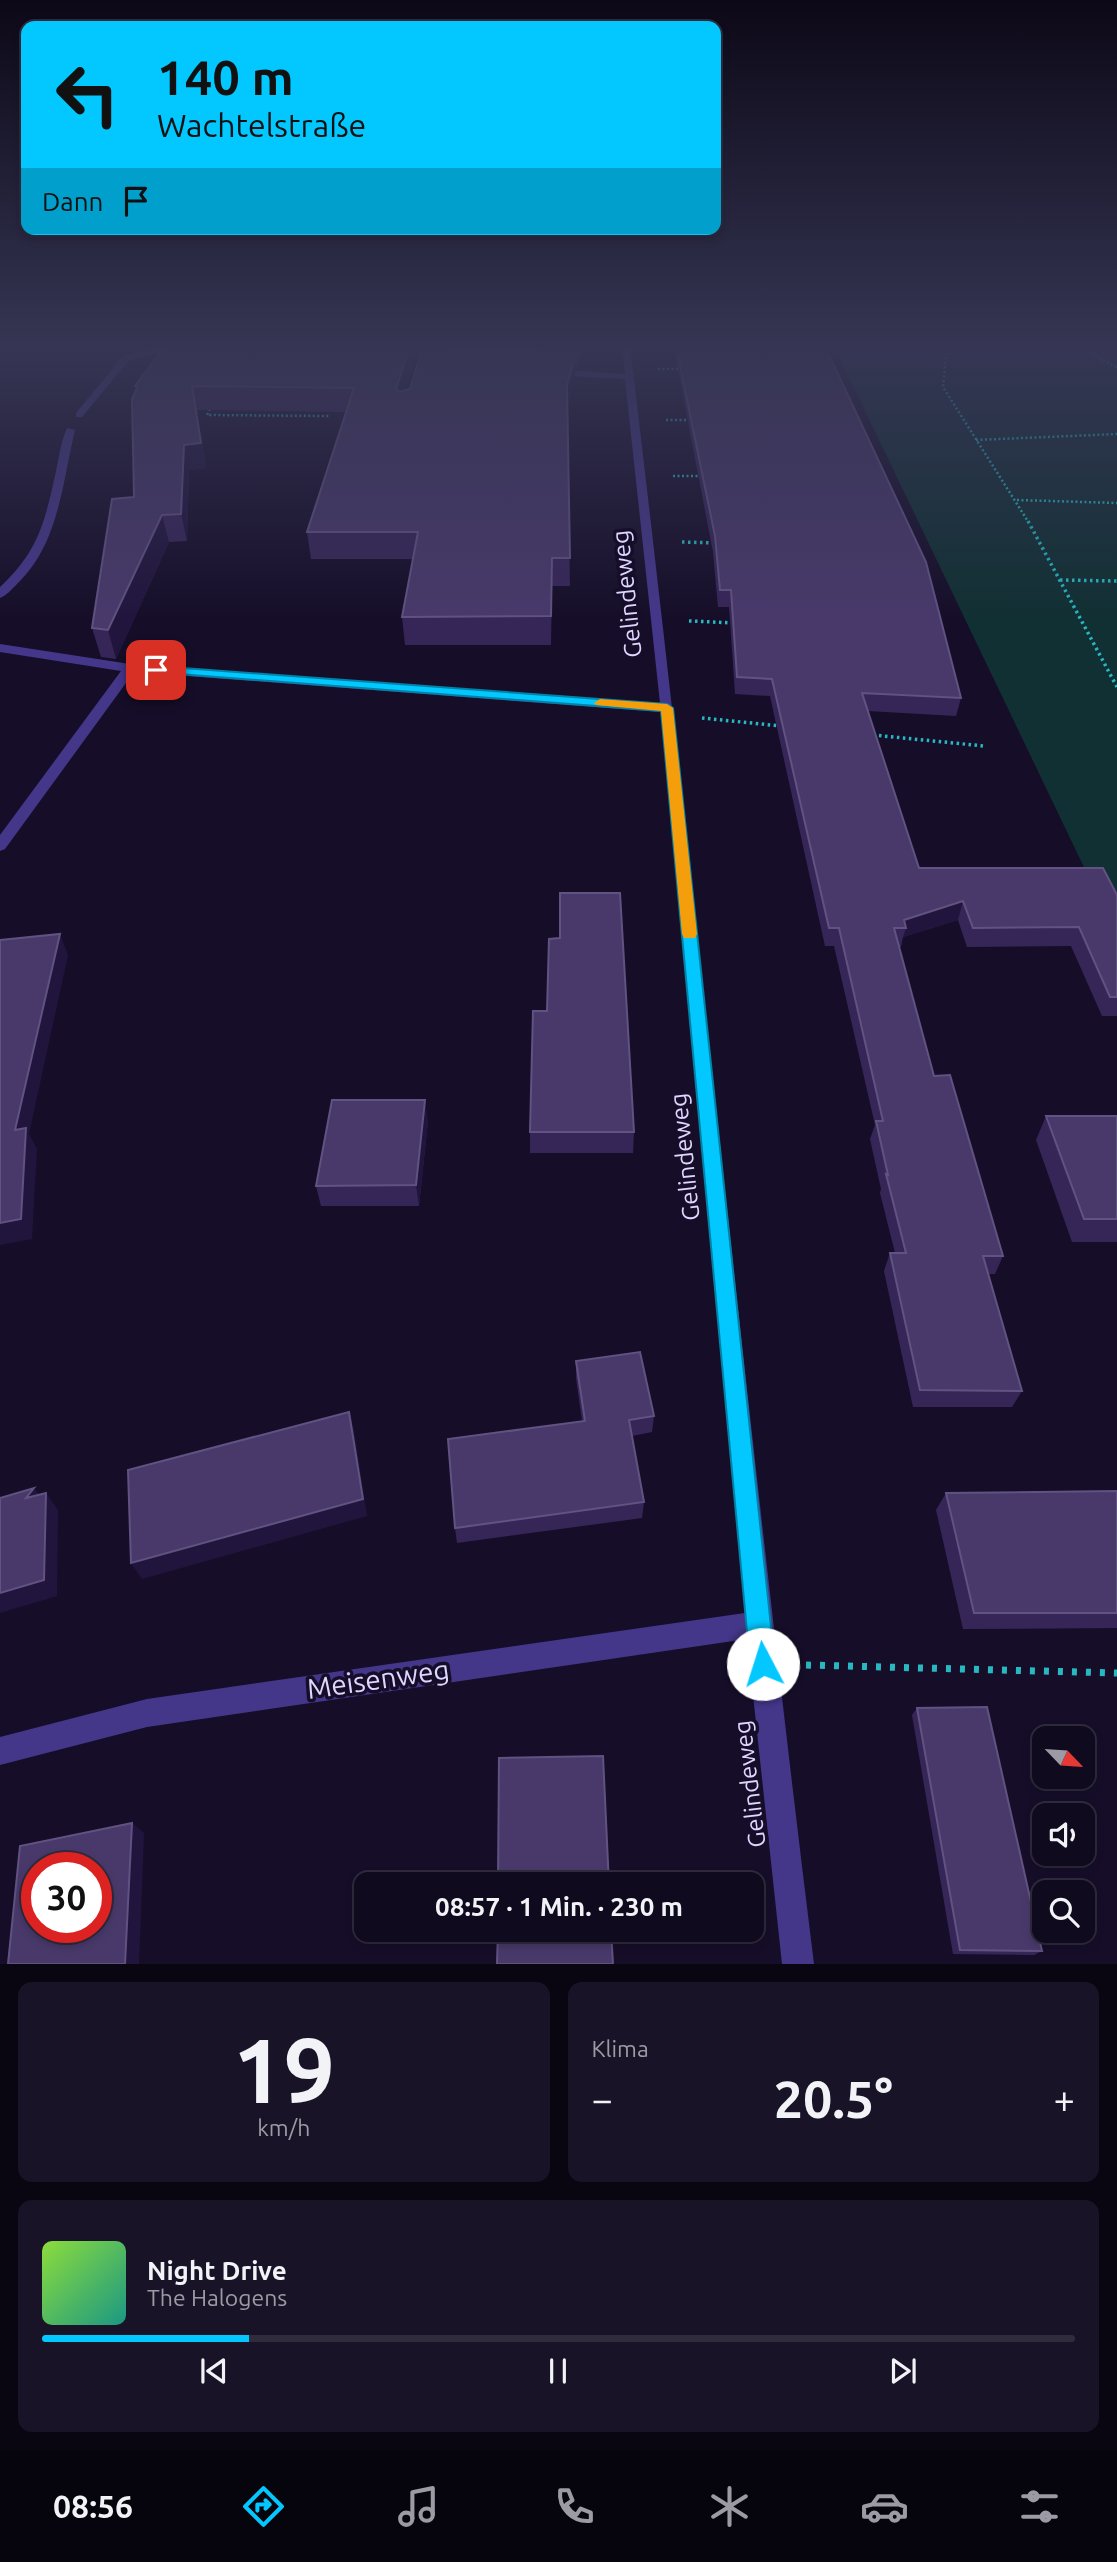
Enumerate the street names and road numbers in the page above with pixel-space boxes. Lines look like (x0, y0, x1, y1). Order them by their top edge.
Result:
street label: Gelindeweg (606, 529, 647, 659)
street label: Gelindeweg (664, 1092, 705, 1222)
street label: Meisenweg (305, 1653, 451, 1704)
street label: Gelindeweg (728, 1719, 771, 1849)

